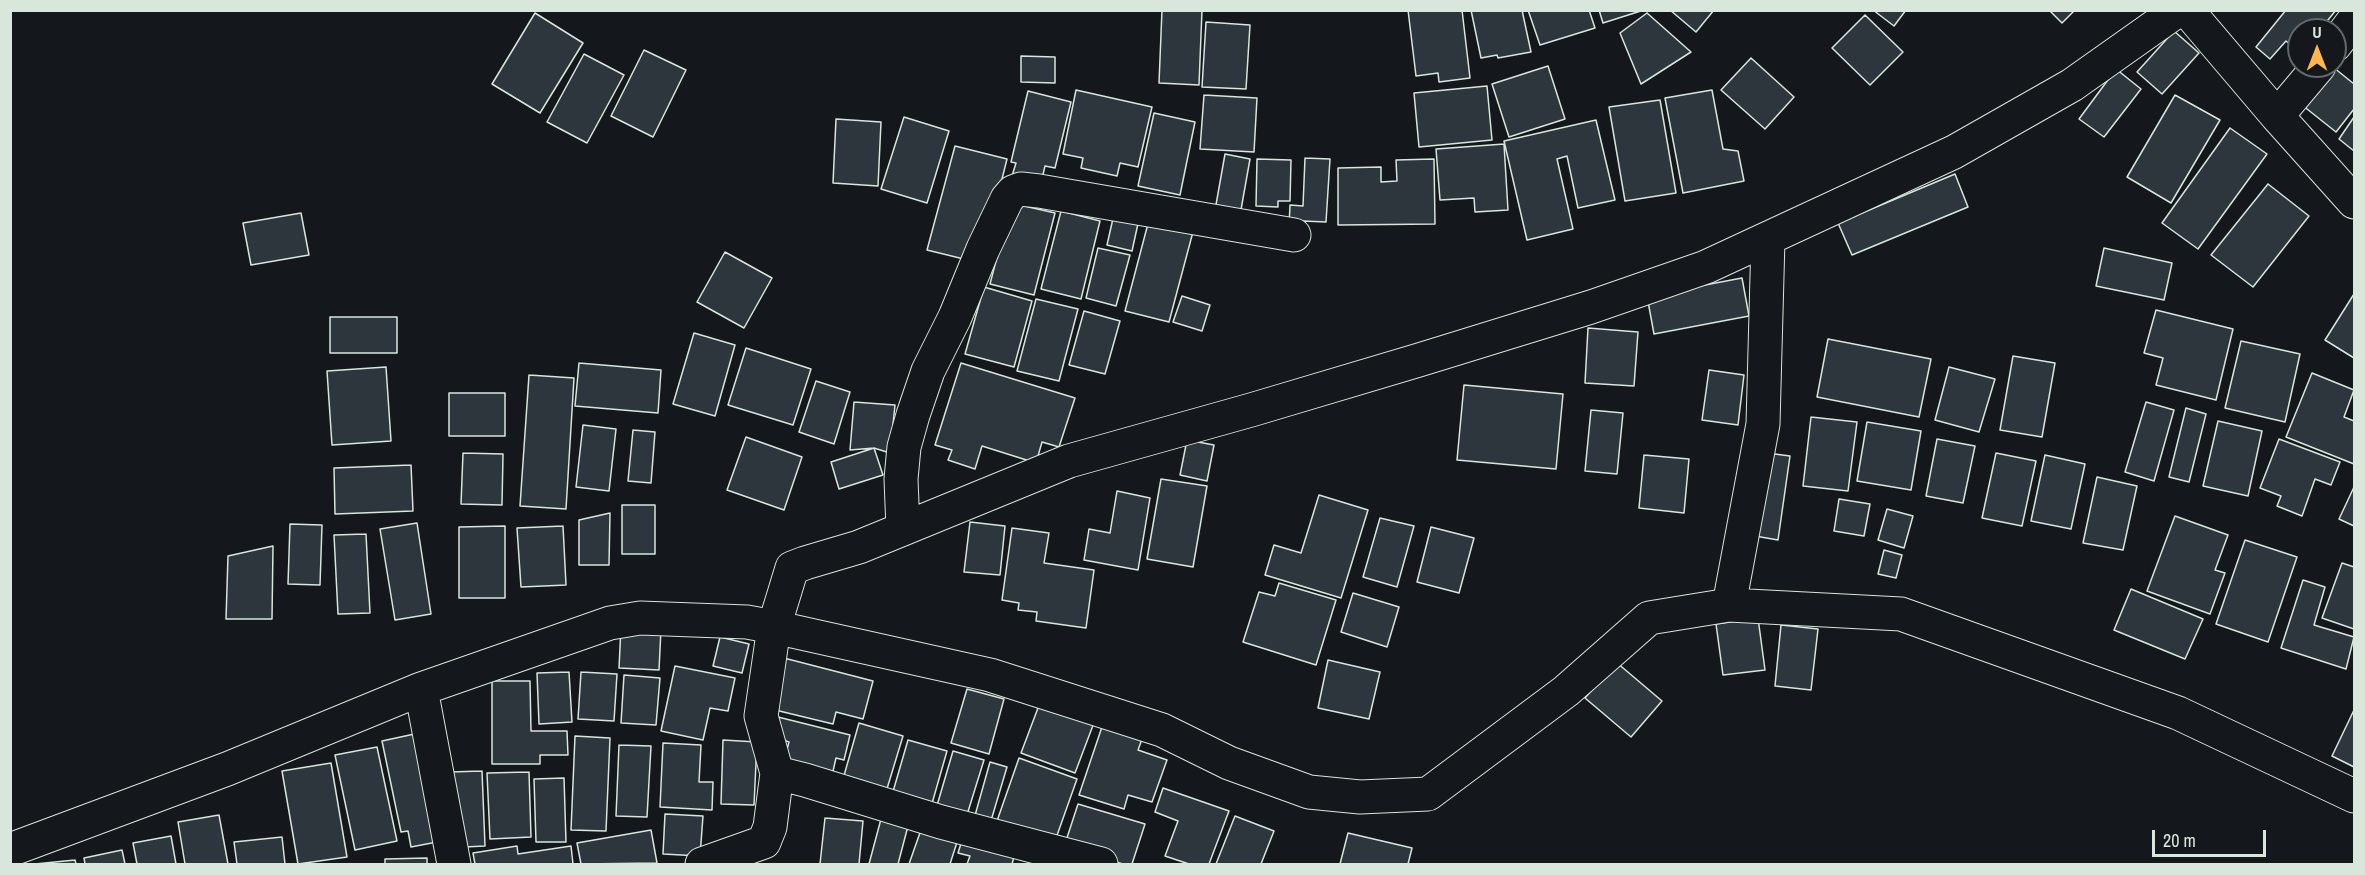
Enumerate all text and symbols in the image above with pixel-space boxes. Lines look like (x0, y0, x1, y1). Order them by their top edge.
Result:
north arrow (2287, 18, 2347, 78)
text: U (2312, 21, 2322, 43)
scale bar (2155, 818, 2269, 856)
text: 20 m (2163, 828, 2196, 853)

